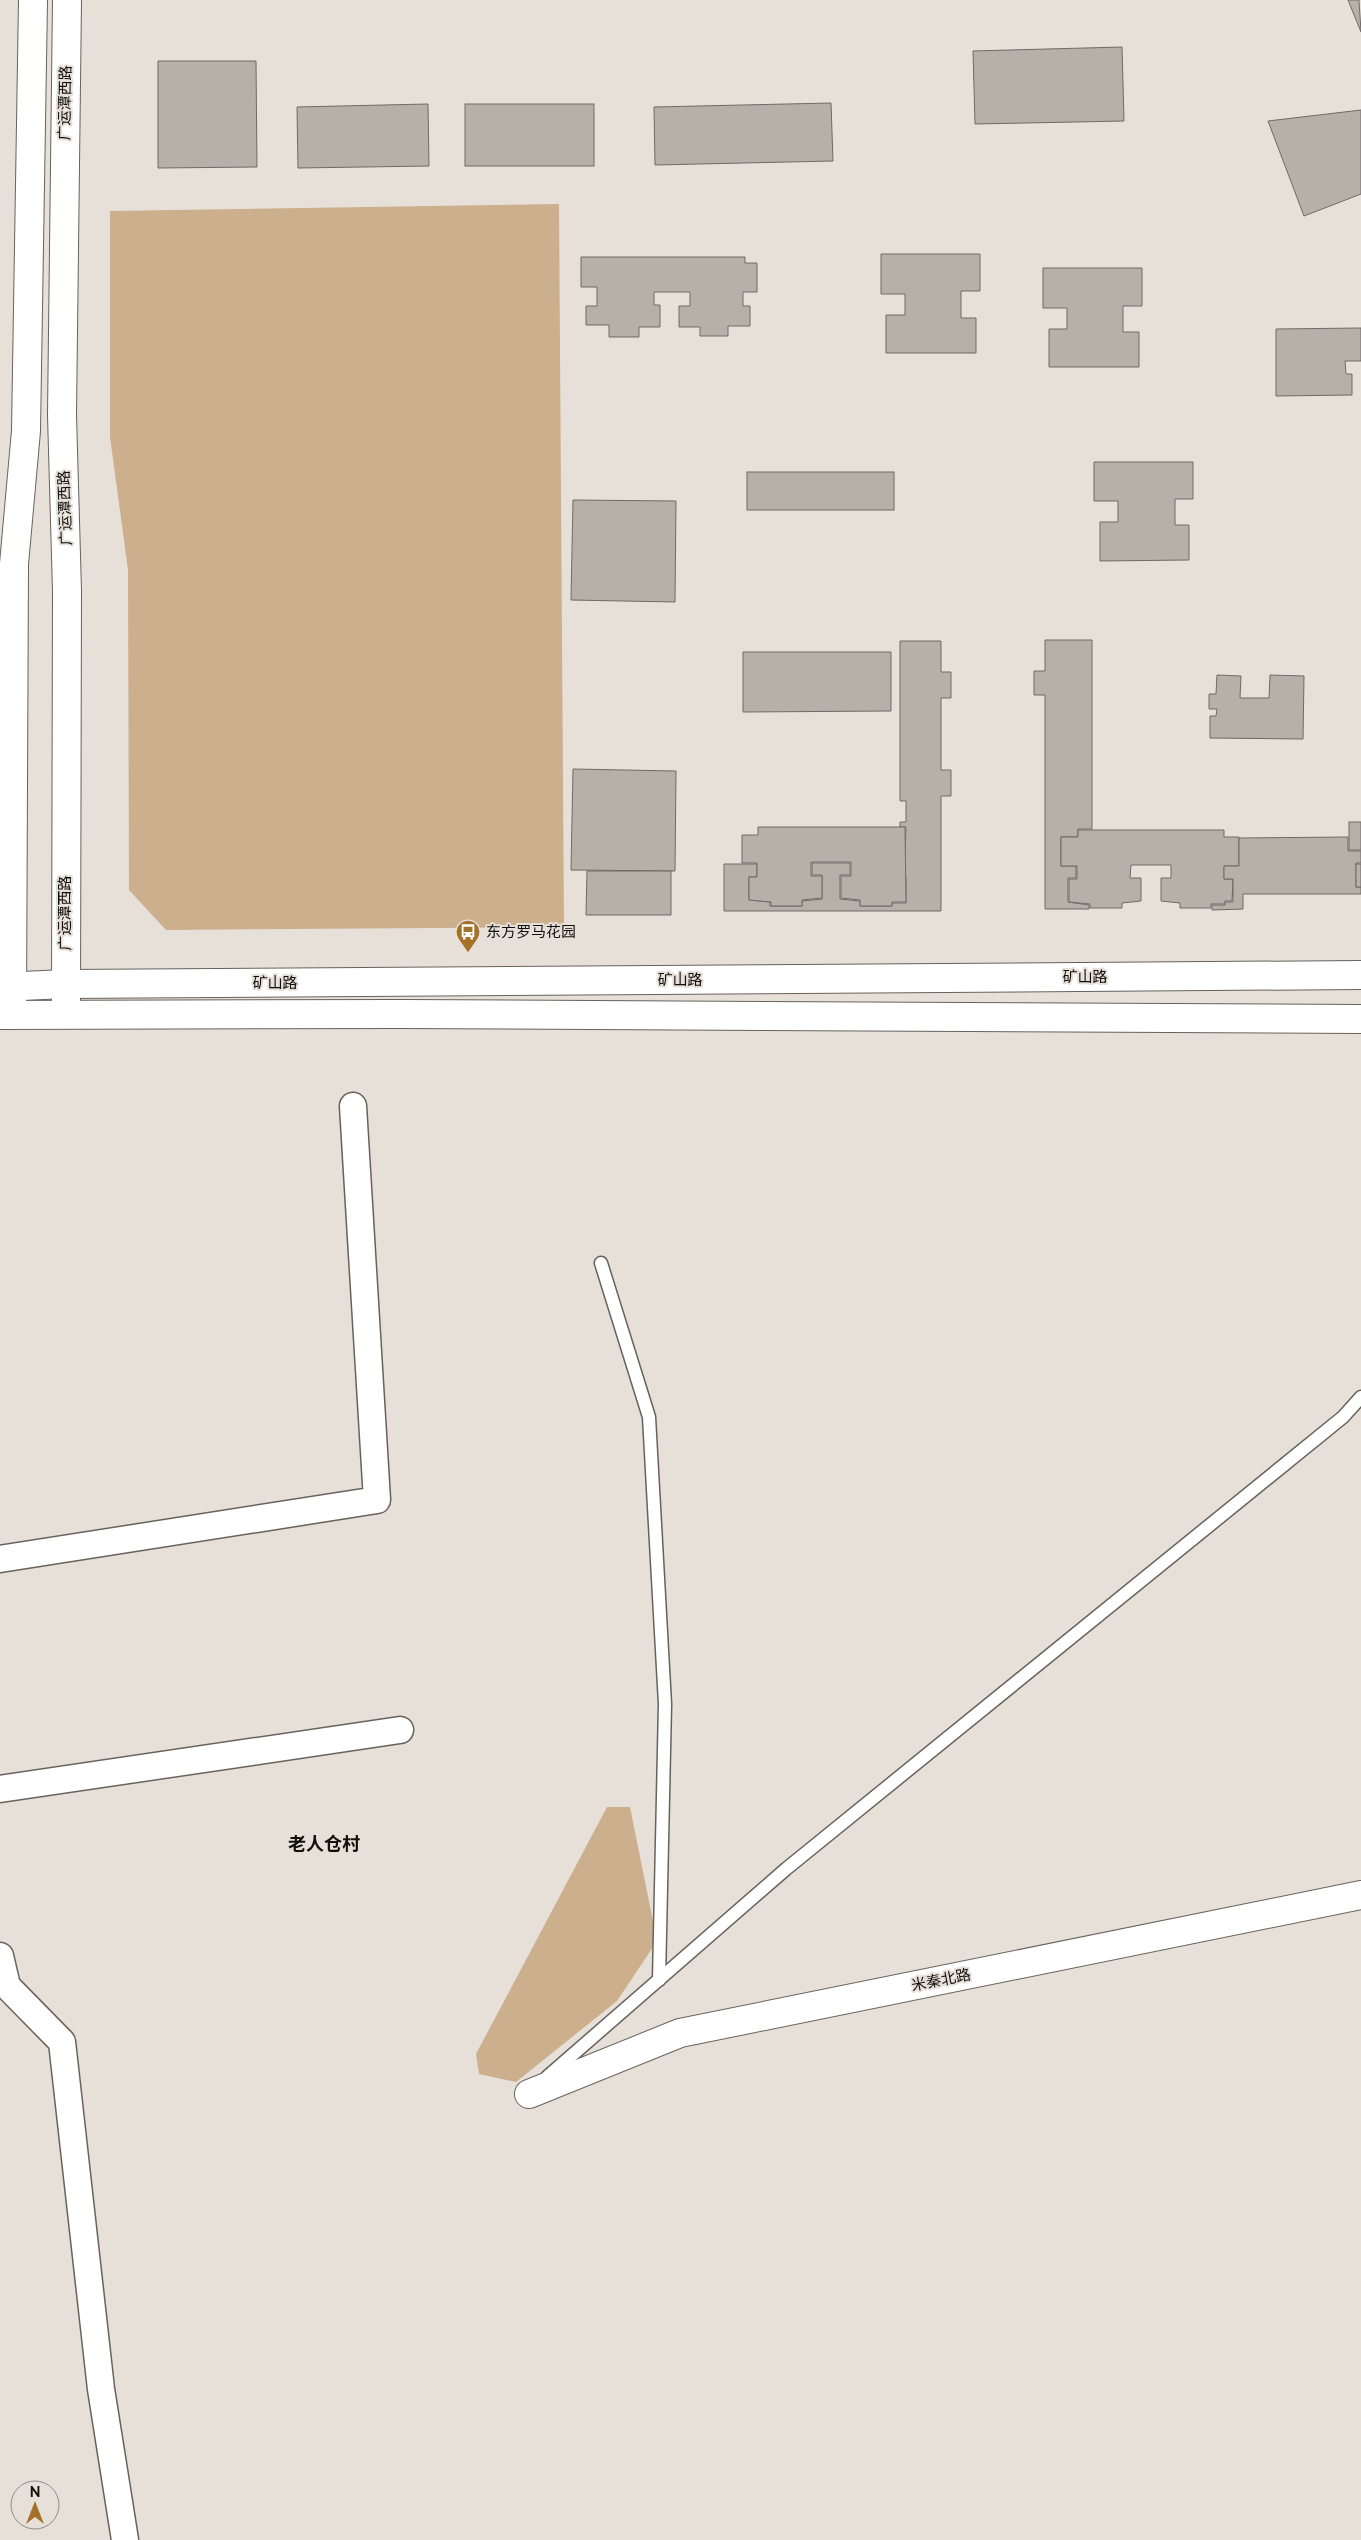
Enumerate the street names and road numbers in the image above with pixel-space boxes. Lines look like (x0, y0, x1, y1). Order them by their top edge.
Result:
street label: 广运潭西路 (55, 65, 75, 141)
street label: 广运潭西路 (55, 470, 75, 546)
street label: 广运潭西路 (56, 875, 74, 951)
street label: 矿山路 (1062, 968, 1108, 986)
street label: 矿山路 (657, 971, 703, 989)
street label: 矿山路 (252, 974, 298, 992)
street label: 米秦北路 (910, 1965, 972, 1995)

